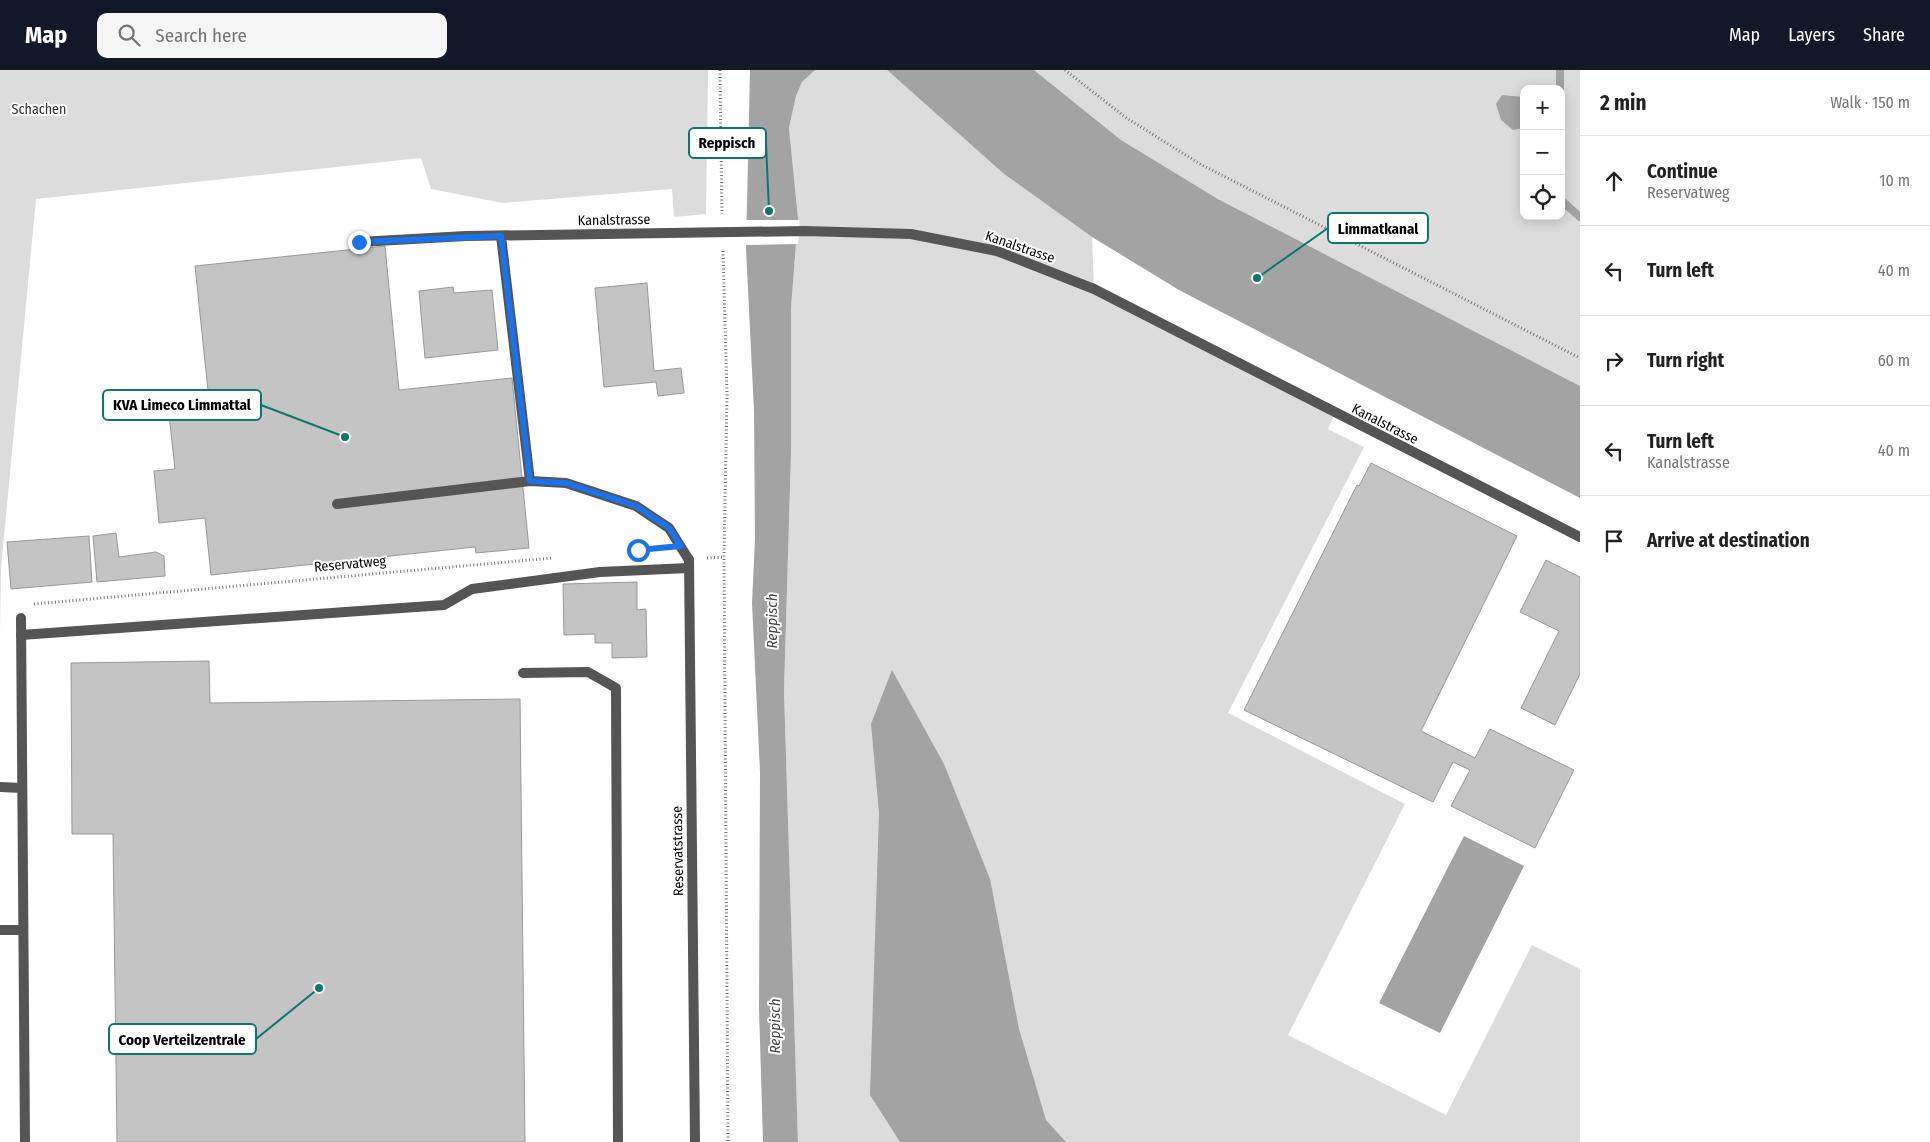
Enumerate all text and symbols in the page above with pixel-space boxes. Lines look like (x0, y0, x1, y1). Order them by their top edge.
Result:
search box (97, 13, 447, 58)
text: Map (25, 21, 67, 49)
icon: search (115, 21, 143, 49)
text: Search here (155, 24, 247, 47)
text: Map (1729, 24, 1760, 46)
text: Layers (1788, 24, 1835, 46)
text: Share (1863, 24, 1905, 46)
map controls (1520, 85, 1565, 220)
button: + (1520, 85, 1565, 130)
text: 2 min (1600, 90, 1647, 116)
text: Walk · 150 m (1830, 93, 1910, 112)
park label: Schachen (12, 101, 66, 118)
callout: Reppisch (689, 128, 766, 158)
button: − (1520, 130, 1565, 175)
text: Reppisch (699, 134, 756, 152)
text: Continue (1647, 160, 1718, 183)
icon: ahead (1600, 167, 1628, 195)
text: 10 m (1879, 171, 1910, 190)
button: locate (1520, 175, 1565, 220)
text: Reservatweg (1647, 183, 1730, 202)
street label: Kanalstrasse (578, 211, 650, 229)
callout: Limmatkanal (1328, 213, 1428, 243)
text: Limmatkanal (1338, 220, 1419, 238)
street label: Kanalstrasse (983, 227, 1057, 267)
route end (348, 231, 371, 254)
icon: left (1600, 257, 1628, 285)
text: Turn left (1647, 259, 1714, 282)
text: 40 m (1878, 261, 1910, 280)
icon: right (1600, 347, 1628, 375)
text: Turn right (1647, 349, 1724, 372)
text: 60 m (1878, 351, 1910, 370)
callout: KVA Limeco Limmattal (103, 390, 261, 420)
text: KVA Limeco Limmattal (113, 396, 252, 414)
street label: Kanalstrasse (1349, 400, 1421, 448)
text: Turn left (1647, 430, 1714, 453)
icon: left (1600, 437, 1628, 465)
text: 40 m (1878, 441, 1910, 460)
text: Kanalstrasse (1647, 453, 1730, 472)
icon: arrive (1600, 527, 1628, 555)
text: Arrive at destination (1647, 529, 1810, 552)
route start (627, 539, 650, 562)
street label: Reservatweg (313, 552, 387, 576)
water label: Reppisch (763, 593, 781, 649)
street label: Reservatstrasse (669, 806, 687, 896)
water label: Reppisch (766, 998, 784, 1054)
callout: Coop Verteilzentrale (109, 1024, 256, 1054)
text: Coop Verteilzentrale (118, 1031, 246, 1049)

